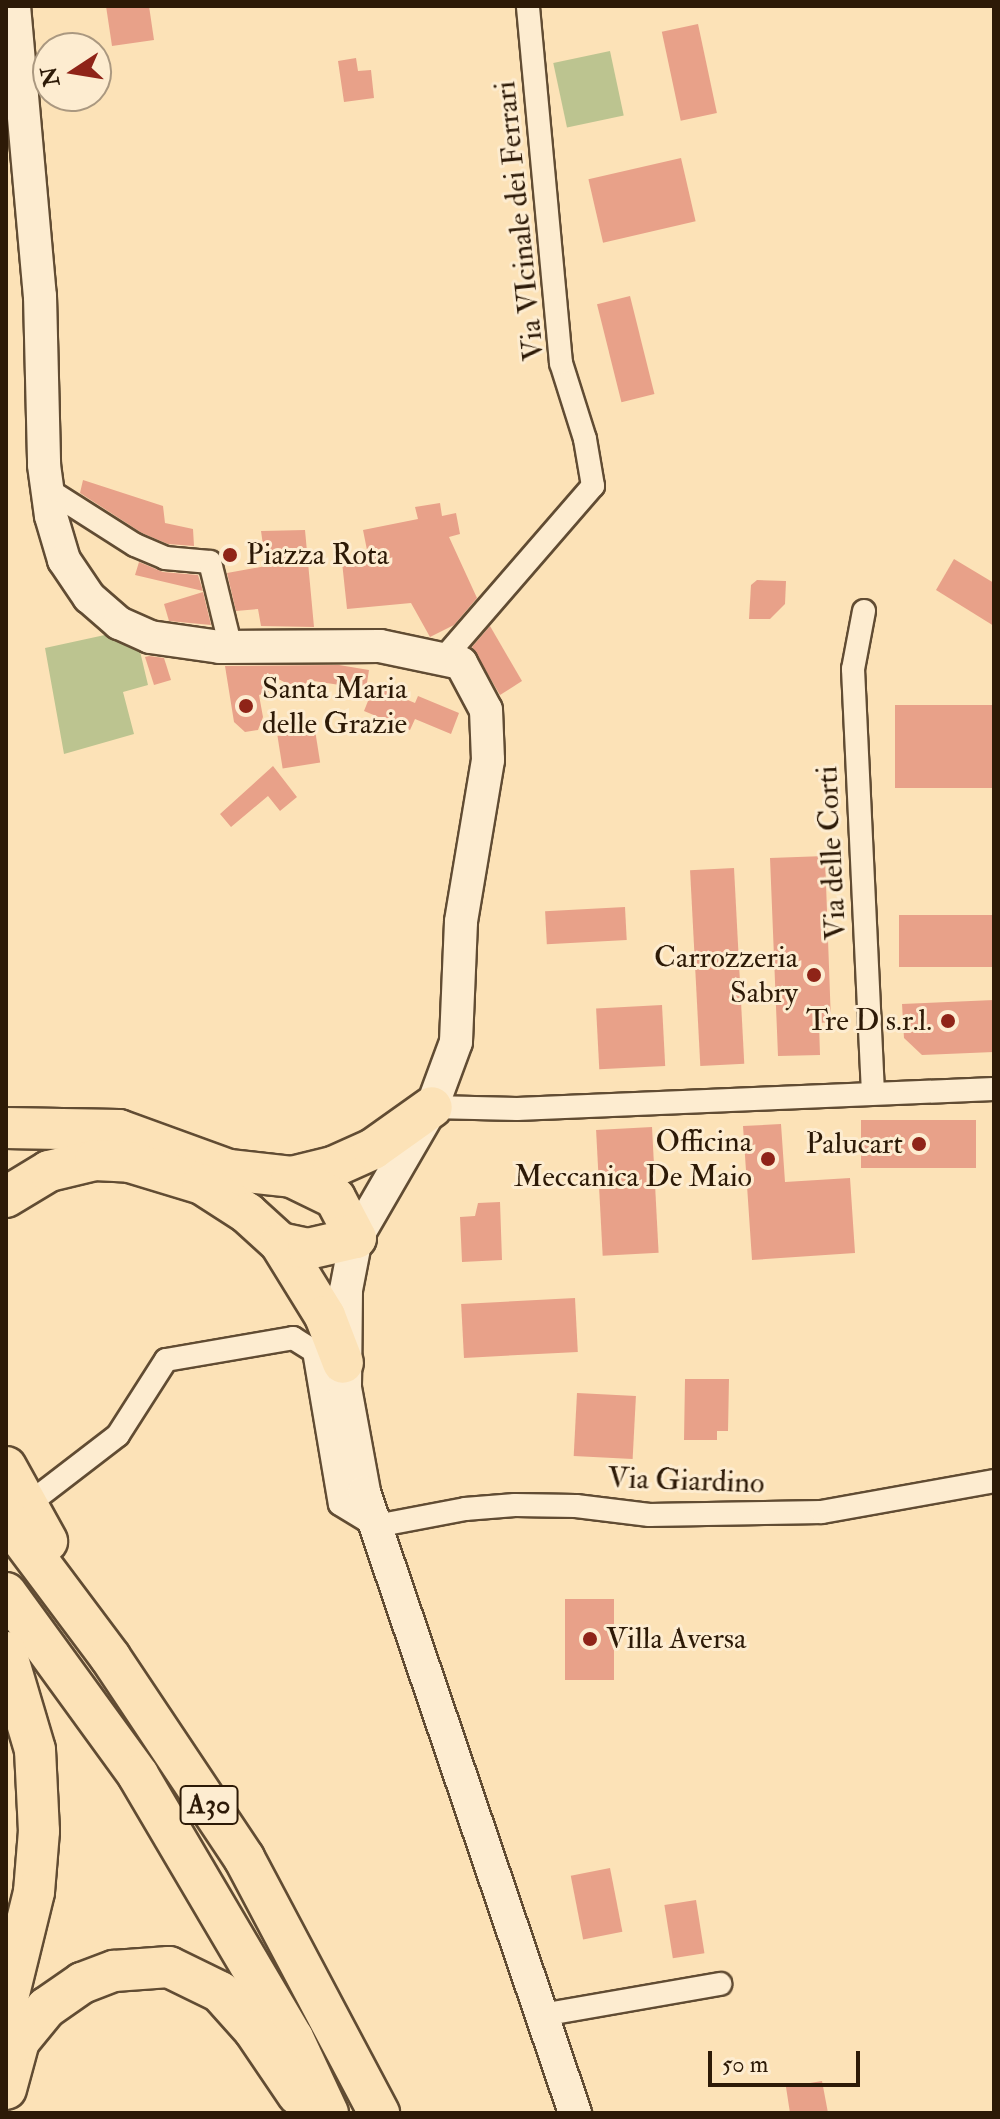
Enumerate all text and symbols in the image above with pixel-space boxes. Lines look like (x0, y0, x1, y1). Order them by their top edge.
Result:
north arrow (32, 32, 112, 112)
text: N (35, 64, 66, 89)
street label: Via VIcinale dei Ferrari (487, 79, 553, 363)
place label: Piazza Rota (246, 537, 389, 573)
marker: Piazza Rota (221, 546, 239, 564)
place label: Santa Maria delle Grazie (262, 671, 407, 742)
marker: Santa Maria delle Grazie (237, 697, 255, 715)
street label: Via delle Corti (809, 765, 855, 941)
place label: Carrozzeria Sabry (654, 940, 798, 1010)
marker: Carrozzeria Sabry (805, 966, 823, 984)
place label: Tre D s.r.l. (806, 1003, 932, 1039)
marker: Tre D s.r.l. (939, 1012, 957, 1030)
place label: Officina Meccanica De Maio (514, 1124, 752, 1194)
place label: Palucart (805, 1126, 903, 1162)
marker: Palucart (910, 1135, 928, 1153)
marker: Officina Meccanica De Maio (759, 1150, 777, 1168)
street label: Via Giardino (607, 1460, 765, 1502)
place label: Villa Aversa (606, 1621, 746, 1657)
marker: Villa Aversa (581, 1630, 599, 1648)
road number: A30 (179, 1781, 239, 1829)
scale bar (712, 2035, 864, 2085)
text: 50 m (722, 2049, 768, 2080)

